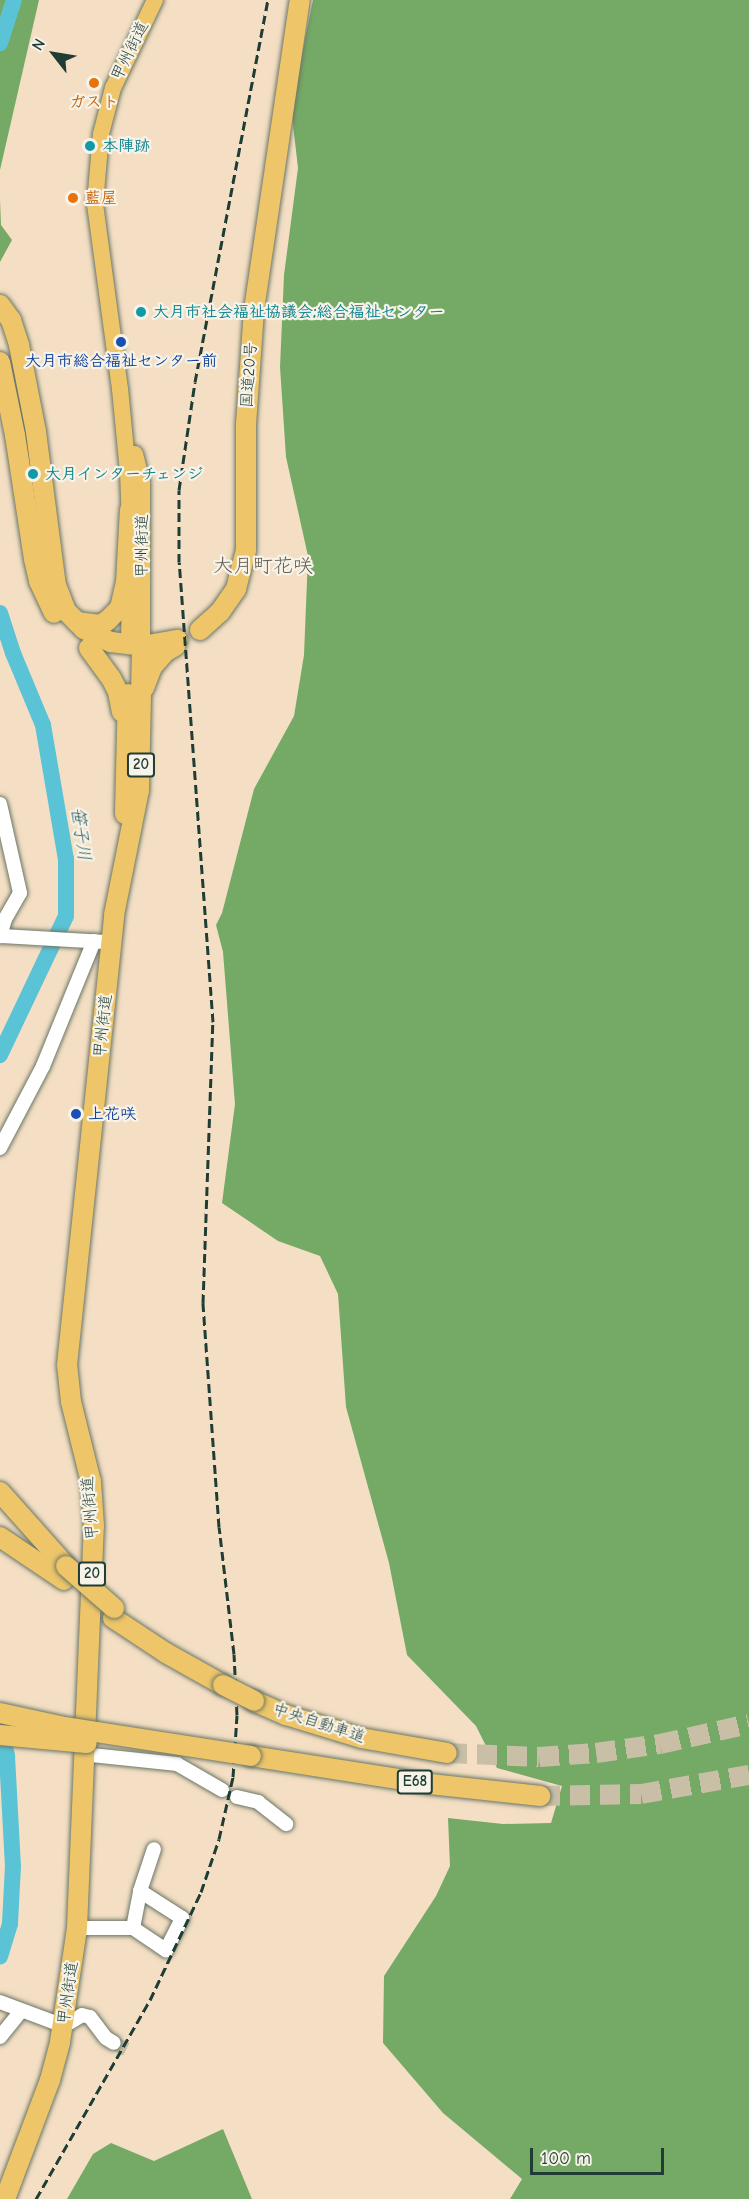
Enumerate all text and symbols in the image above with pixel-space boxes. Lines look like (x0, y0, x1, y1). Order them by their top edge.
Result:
street label: 甲州街道 (107, 18, 153, 84)
north arrow (24, 24, 84, 84)
text: N (28, 36, 49, 54)
marker: ガスト (87, 76, 101, 90)
place label: ガスト (70, 92, 118, 112)
place label: 本陣跡 (102, 136, 150, 156)
marker: 本陣跡 (83, 139, 97, 153)
place label: 藍屋 (85, 188, 117, 208)
marker: 藍屋 (66, 191, 80, 205)
place label: 大月市社会福祉協議会;総合福祉センター (153, 302, 445, 322)
marker: 大月市社会福祉協議会;総合福祉センター (134, 305, 148, 319)
marker: 大月市総合福祉センター前 (114, 335, 128, 349)
street label: 国道20号 (237, 341, 261, 409)
place label: 大月市総合福祉センター前 (25, 351, 217, 371)
place label: 大月インターチェンジ (45, 464, 205, 484)
marker: 大月インターチェンジ (26, 467, 40, 481)
street label: 甲州街道 (132, 514, 152, 578)
district label: 大月町花咲 (213, 553, 313, 577)
road number: 20 (126, 753, 156, 777)
water label: 笹子川 (66, 806, 94, 862)
street label: 甲州街道 (90, 993, 116, 1059)
place label: 上花咲 (88, 1104, 136, 1124)
marker: 上花咲 (69, 1107, 83, 1121)
street label: 甲州街道 (78, 1475, 102, 1541)
road number: 20 (77, 1562, 107, 1586)
street label: 中央自動車道 (270, 1699, 368, 1747)
road number: E68 (396, 1770, 434, 1794)
street label: 甲州街道 (54, 1960, 82, 2026)
scale bar (533, 2136, 666, 2174)
text: 100 m (541, 2148, 591, 2169)

